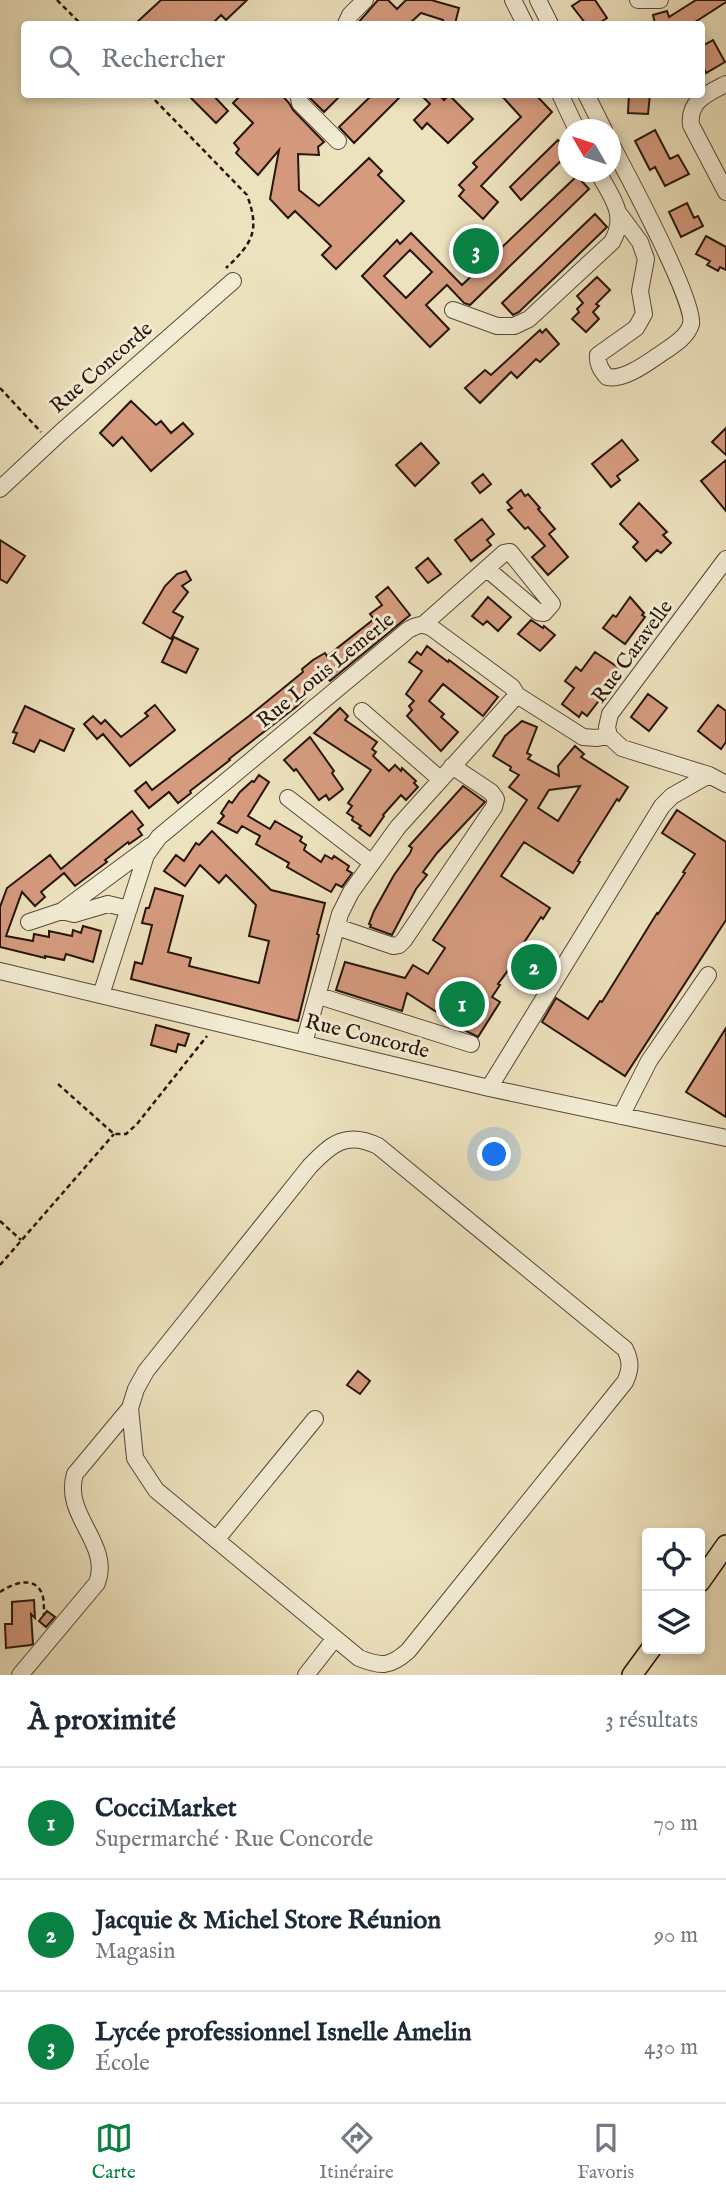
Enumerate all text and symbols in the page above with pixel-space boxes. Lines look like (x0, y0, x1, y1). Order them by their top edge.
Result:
search box (21, 21, 705, 98)
icon: search (45, 41, 83, 79)
text: Rechercher (101, 43, 225, 76)
north arrow (558, 119, 621, 182)
pin: 3 (453, 225, 499, 277)
street label: Rue Concorde (45, 316, 159, 420)
street label: Rue Caravelle (586, 595, 680, 709)
street label: Rue Louis Lemerle (252, 607, 401, 735)
pin: 2 (511, 941, 557, 993)
pin: 1 (439, 978, 485, 1030)
street label: Rue Concorde (302, 1009, 432, 1066)
your location (477, 1137, 511, 1171)
map controls (642, 1528, 705, 1654)
button: locate (642, 1528, 705, 1591)
button: layers (642, 1591, 705, 1654)
text: À proximité (28, 1702, 176, 1740)
text: 3 résultats (605, 1706, 698, 1735)
text: CocciMarket (95, 1792, 237, 1825)
text: 1 (47, 1809, 55, 1838)
text: 70 m (653, 1809, 698, 1838)
text: Supermarché · Rue Concorde (95, 1825, 373, 1854)
text: Jacquie & Michel Store Réunion (95, 1904, 441, 1937)
text: 2 (46, 1921, 56, 1950)
text: 90 m (654, 1921, 698, 1950)
text: Magasin (95, 1937, 175, 1966)
text: Lycée professionnel Isnelle Amelin (95, 2016, 472, 2049)
text: 3 (47, 2033, 55, 2062)
text: 430 m (644, 2033, 698, 2062)
text: École (95, 2049, 150, 2078)
tab: Carte (92, 2119, 136, 2185)
tab: Itinéraire (319, 2119, 394, 2185)
tab: Favoris (577, 2119, 634, 2185)

